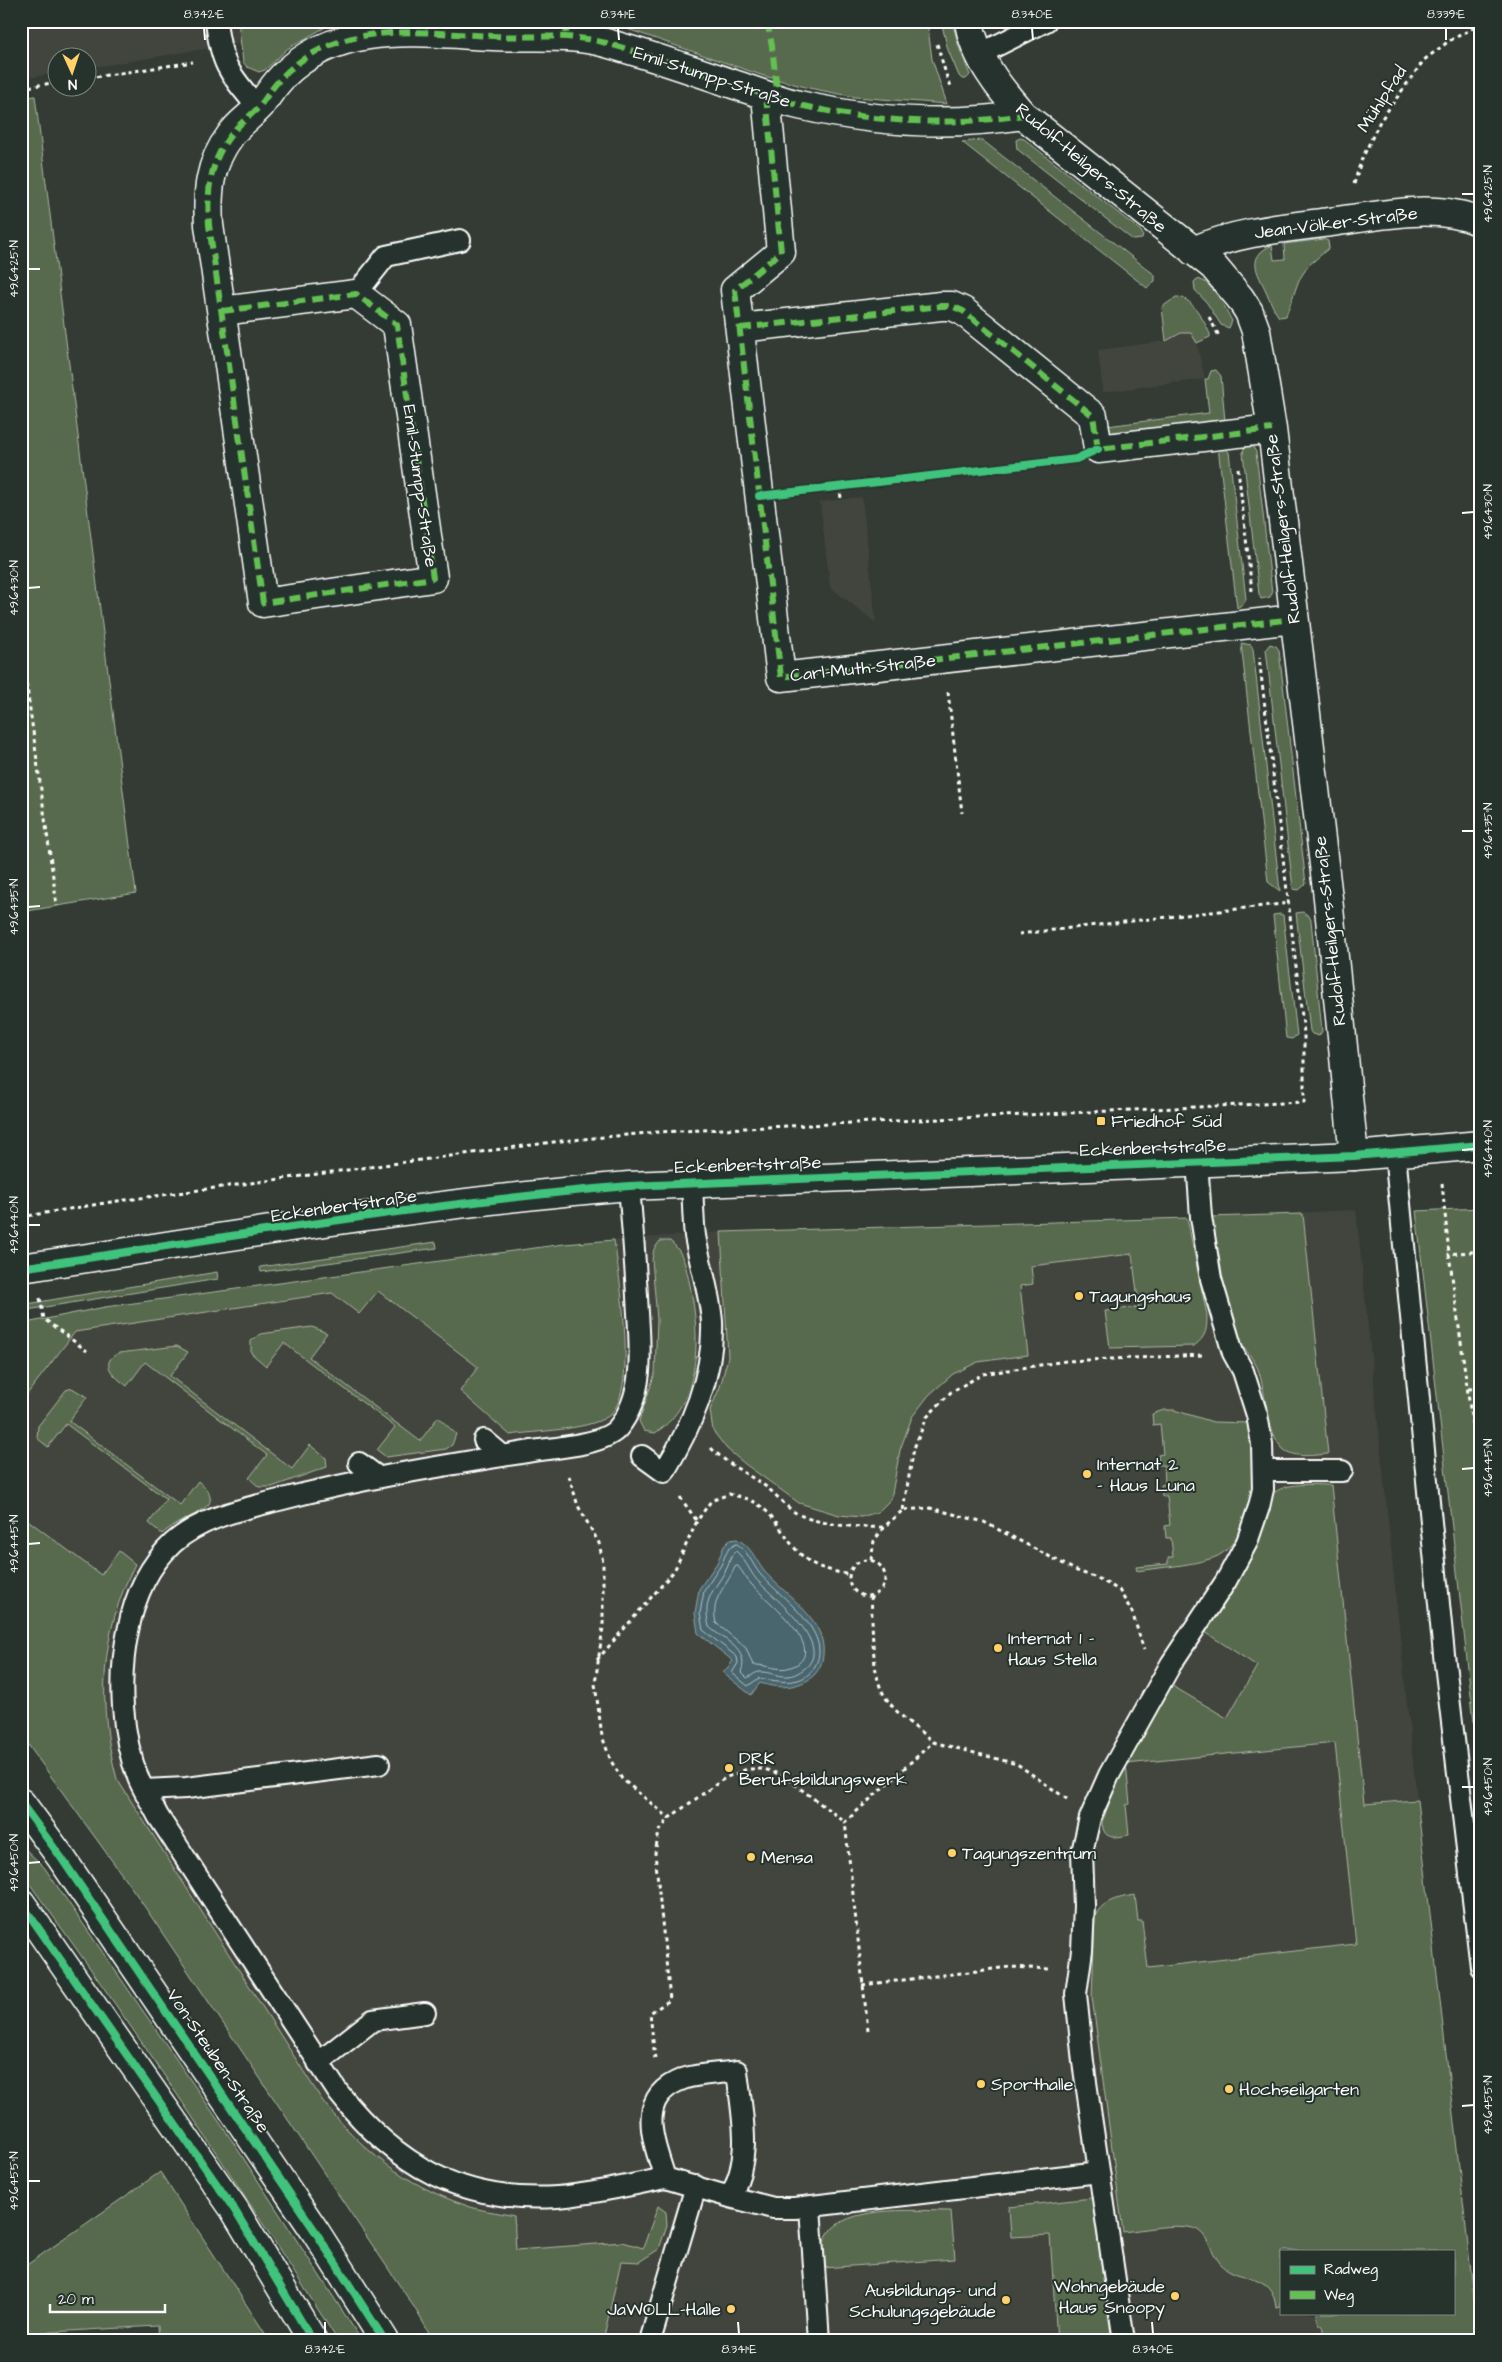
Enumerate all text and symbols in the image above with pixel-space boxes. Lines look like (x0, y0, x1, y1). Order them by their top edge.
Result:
text: 8.342°E (184, 6, 224, 23)
text: 8.341°E (600, 6, 636, 23)
text: 8.340°E (1011, 6, 1053, 23)
text: 8.339°E (1427, 6, 1465, 23)
street label: Emil-Stumpp-Straße (630, 40, 794, 114)
north arrow (48, 48, 98, 98)
street label: Mühlpfad (1351, 61, 1413, 137)
text: N (68, 74, 78, 94)
street label: Rudolf-Heilgers-Straße (1009, 97, 1172, 240)
text: 49.6425°N (1480, 165, 1497, 223)
street label: Jean-Völker-Straße (1253, 201, 1419, 245)
text: 49.6425°N (6, 240, 23, 298)
street label: Emil-Stumpp-Straße (396, 403, 444, 569)
street label: Rudolf-Heilgers-Straße (1259, 432, 1308, 625)
text: 49.6430°N (1480, 483, 1497, 540)
text: 49.6430°N (6, 559, 23, 616)
street label: Carl-Muth-Straße (789, 648, 937, 688)
text: 49.6435°N (1480, 802, 1497, 860)
street label: Rudolf-Heilgers-Straße (1308, 835, 1353, 1027)
text: 49.6435°N (6, 878, 23, 936)
place label: Friedhof Süd (1111, 1109, 1222, 1134)
marker: Friedhof Süd (1095, 1115, 1107, 1127)
text: 49.6440°N (1480, 1119, 1497, 1178)
street label: Eckenbertstraße (1079, 1133, 1227, 1163)
street label: Eckenbertstraße (674, 1150, 822, 1180)
street label: Eckenbertstraße (270, 1183, 419, 1229)
text: 49.6440°N (6, 1195, 23, 1254)
place label: Tagungshaus (1089, 1284, 1191, 1310)
marker: Tagungshaus (1073, 1290, 1085, 1302)
text: 49.6445°N (1480, 1438, 1497, 1498)
place label: Internat 2 – Haus Luna (1097, 1452, 1195, 1498)
marker: Internat 2 – Haus Luna (1081, 1468, 1093, 1480)
text: 49.6445°N (6, 1514, 23, 1574)
place label: Internat 1 – Haus Stella (1008, 1626, 1097, 1672)
marker: Internat 1 – Haus Stella (992, 1642, 1004, 1654)
place label: DRK Berufsbildungswerk (739, 1746, 907, 1793)
text: 49.6450°N (1480, 1757, 1497, 1816)
marker: DRK Berufsbildungswerk (723, 1762, 735, 1774)
text: 49.6450°N (6, 1833, 23, 1892)
place label: Tagungszentrum (962, 1841, 1096, 1867)
place label: Mensa (761, 1845, 813, 1870)
marker: Tagungszentrum (946, 1847, 958, 1859)
marker: Mensa (745, 1851, 757, 1863)
street label: Von-Steuben-Straße (160, 1984, 276, 2138)
place label: Sporthalle (991, 2072, 1074, 2097)
text: 49.6455°N (1480, 2075, 1497, 2135)
place label: Hochseilgarten (1239, 2077, 1359, 2103)
marker: Sporthalle (975, 2078, 987, 2090)
marker: Hochseilgarten (1223, 2083, 1235, 2095)
text: 49.6455°N (6, 2151, 23, 2211)
legend (1280, 2250, 1454, 2314)
text: Radweg (1324, 2259, 1378, 2281)
place label: Wohngebäude Haus Snoopy (1054, 2274, 1165, 2321)
place label: Ausbildungs- und Schulungsgebäude (849, 2278, 996, 2325)
scale bar (50, 2282, 165, 2314)
text: Weg (1324, 2285, 1354, 2307)
text: 20 m (58, 2289, 94, 2310)
marker: Wohngebäude Haus Snoopy (1169, 2290, 1181, 2302)
marker: Ausbildungs- und Schulungsgebäude (1000, 2294, 1012, 2306)
place label: JaWOLL-Halle (607, 2297, 721, 2322)
marker: JaWOLL-Halle (725, 2303, 737, 2315)
text: 8.342°E (305, 2341, 345, 2358)
text: 8.341°E (721, 2341, 757, 2358)
text: 8.340°E (1132, 2341, 1174, 2358)

